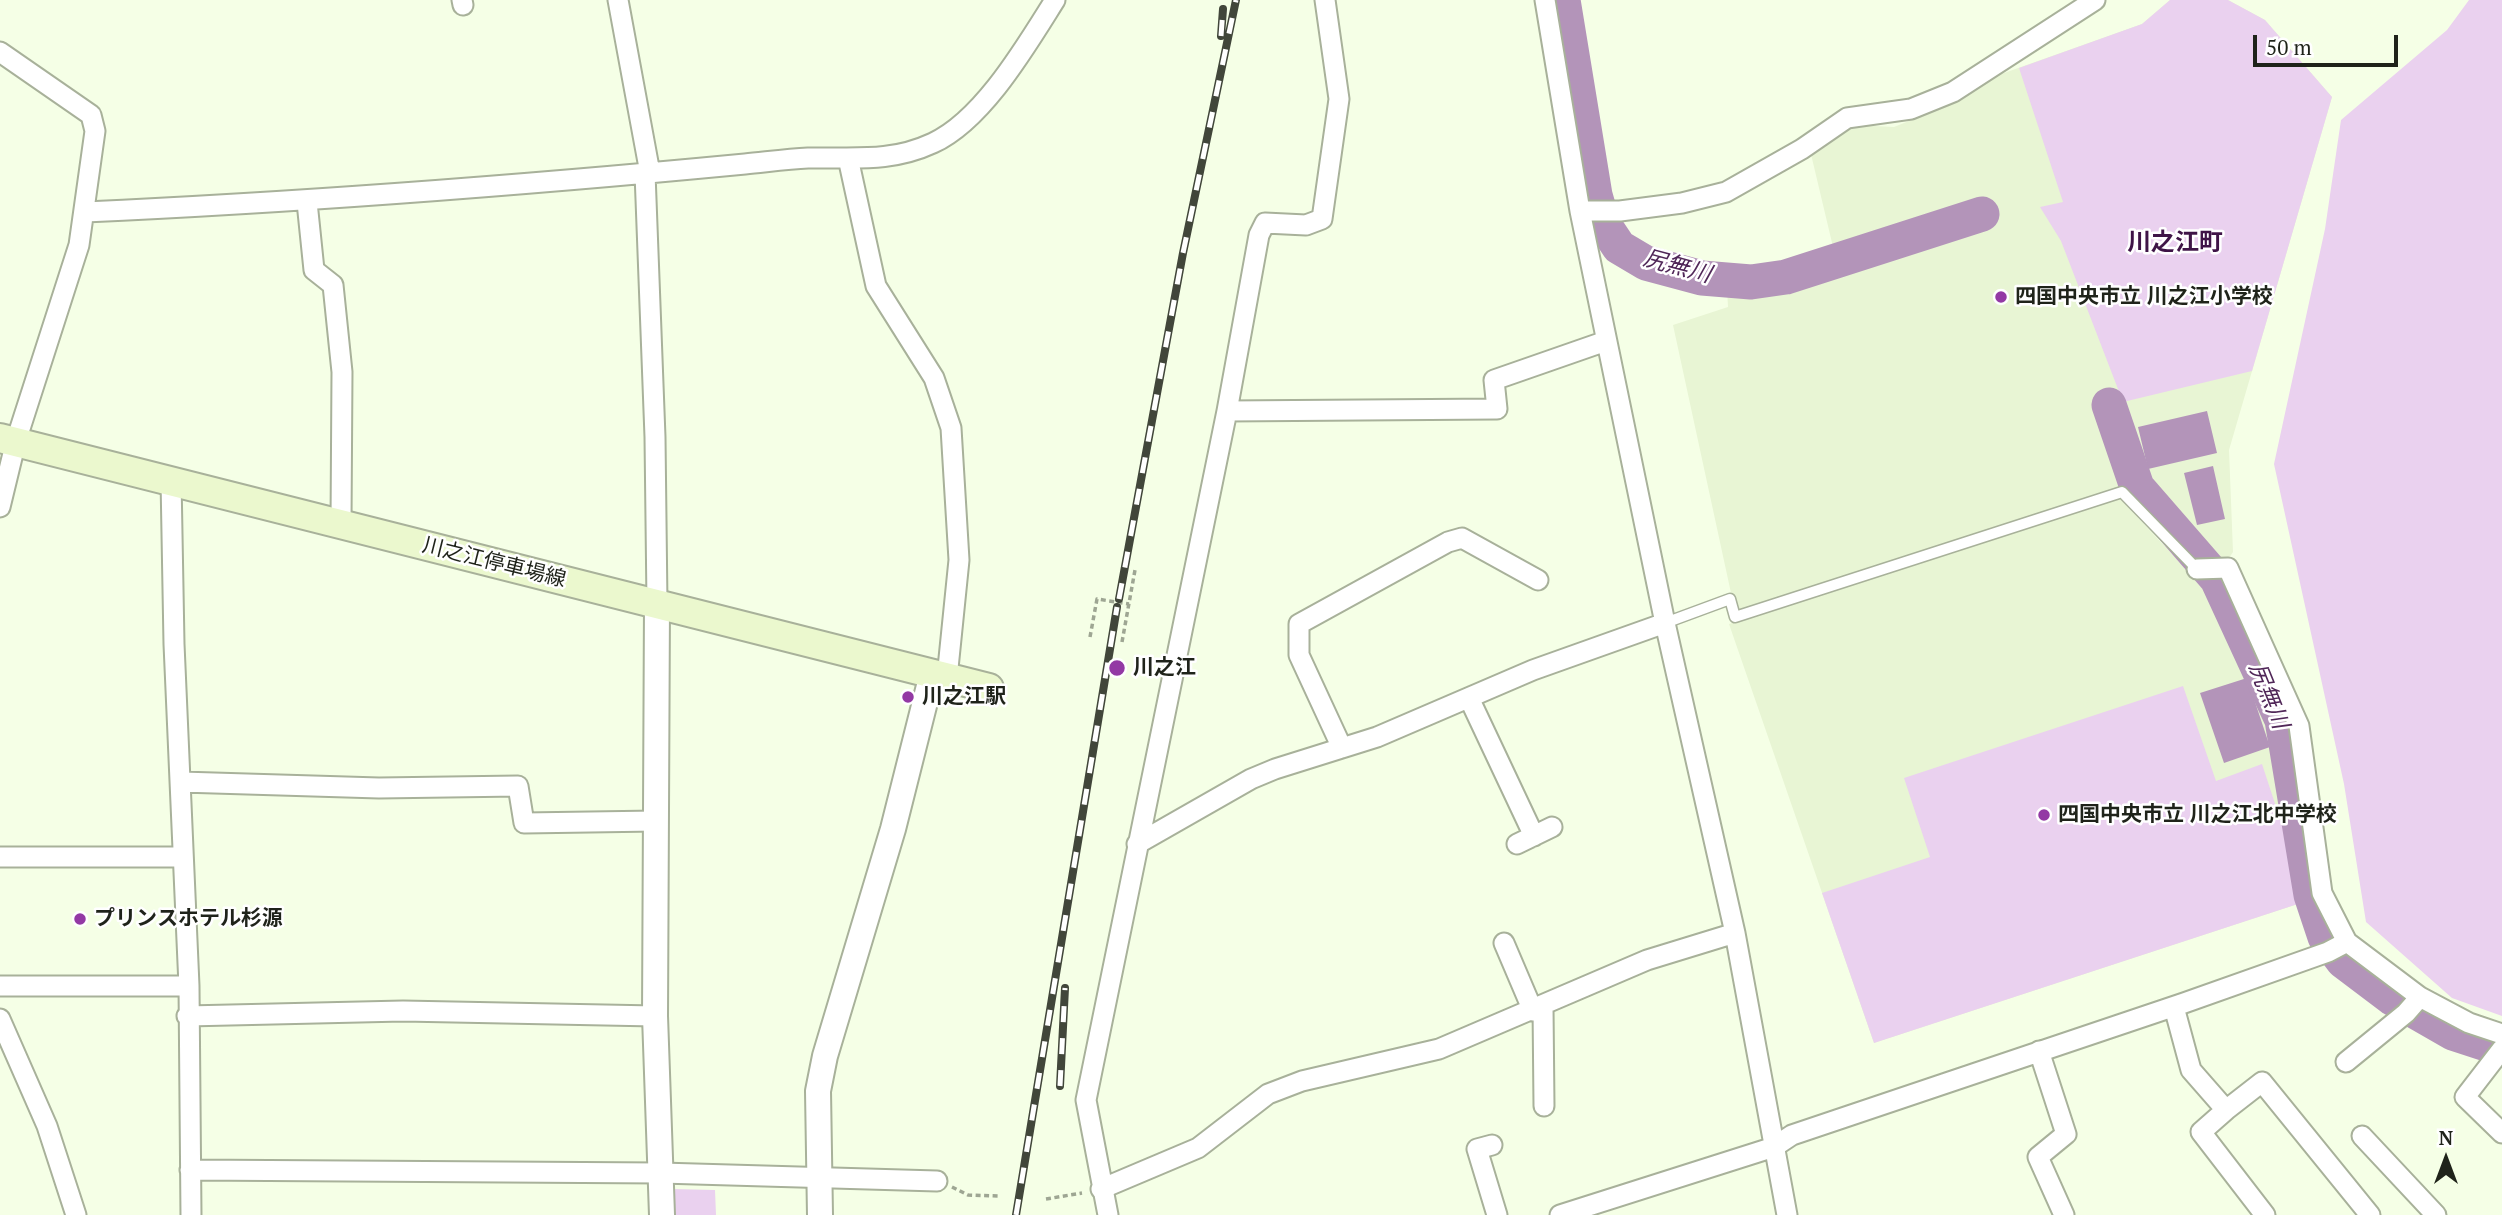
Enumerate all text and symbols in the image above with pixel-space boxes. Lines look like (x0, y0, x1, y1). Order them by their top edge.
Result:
scale bar (2257, 21, 2402, 65)
text: 50 m (2266, 33, 2312, 61)
district label: 川之江町 (2127, 229, 2223, 257)
water label: 尻無川 (1640, 245, 1714, 289)
place label: 四国中央市立 川之江小学校 (2015, 284, 2273, 310)
marker: 四国中央市立 川之江小学校 (1993, 289, 2009, 305)
street label: 川之江停車場線 (420, 533, 568, 593)
place label: 川之江 (1133, 655, 1196, 681)
marker: 川之江 (1107, 658, 1127, 678)
water label: 尻無川 (2242, 659, 2294, 733)
place label: 川之江駅 (922, 684, 1006, 710)
marker: 川之江駅 (900, 689, 916, 705)
place label: 四国中央市立 川之江北中学校 (2058, 802, 2337, 828)
marker: 四国中央市立 川之江北中学校 (2036, 807, 2052, 823)
place label: プリンスホテル杉源 (94, 906, 283, 932)
marker: プリンスホテル杉源 (72, 911, 88, 927)
north arrow (2411, 1124, 2481, 1194)
text: N (2439, 1125, 2453, 1150)

